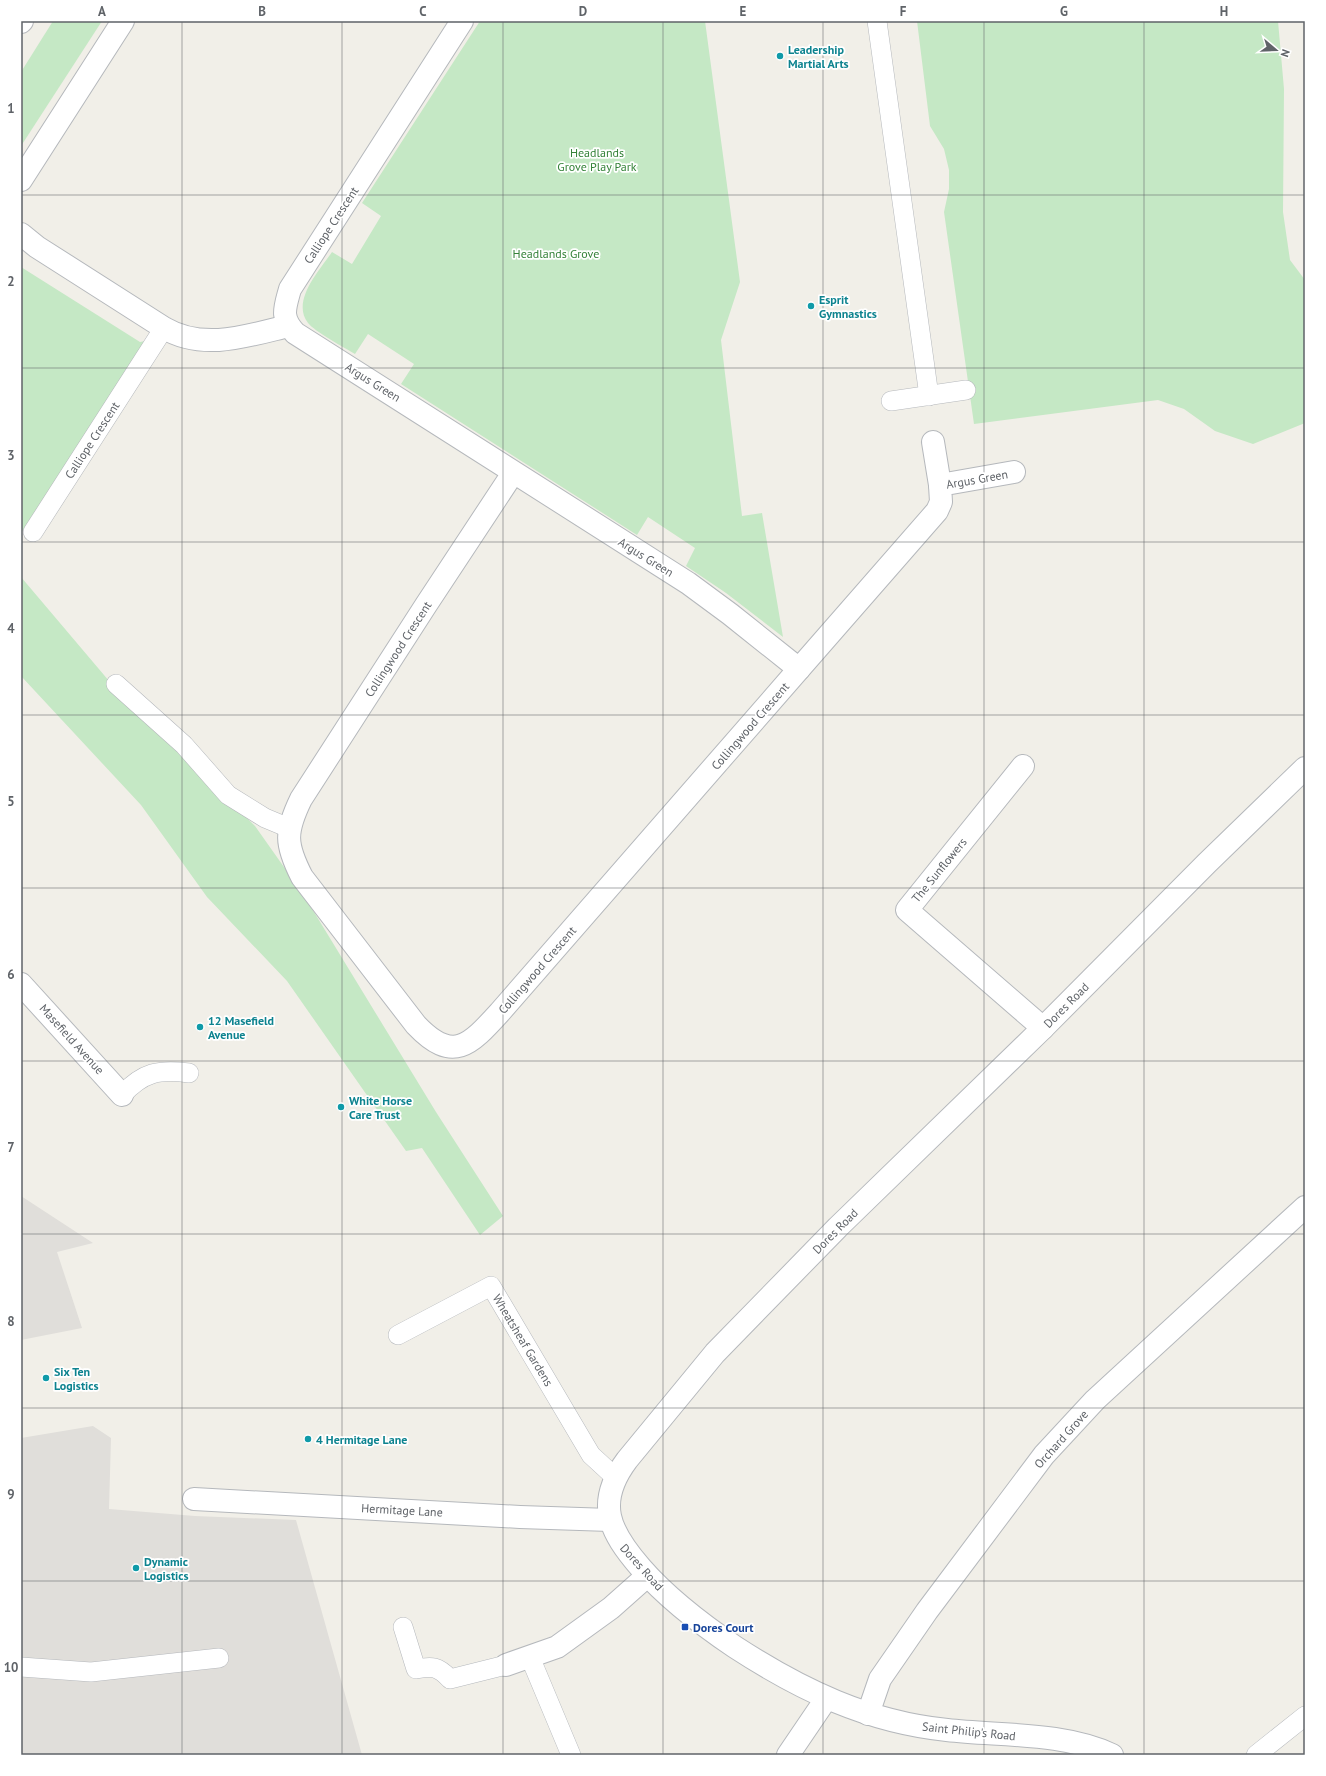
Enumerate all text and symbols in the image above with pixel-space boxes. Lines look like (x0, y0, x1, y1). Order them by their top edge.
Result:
text: A (98, 3, 106, 20)
text: B (258, 3, 266, 20)
text: C (419, 3, 427, 20)
text: D (579, 3, 587, 20)
text: E (740, 3, 747, 20)
text: F (900, 3, 907, 20)
text: G (1060, 3, 1068, 20)
text: H (1220, 3, 1228, 20)
north arrow (1256, 30, 1296, 70)
place label: Leadership Martial Arts (788, 42, 849, 71)
text: N (1278, 48, 1293, 59)
marker: Leadership Martial Arts (775, 51, 785, 61)
text: 1 (7, 100, 15, 117)
park label: Headlands Grove Play Park (557, 145, 637, 174)
street label: Calliope Crescent (301, 184, 361, 266)
park label: Headlands Grove (513, 246, 599, 261)
text: 2 (7, 273, 15, 290)
place label: Esprit Gymnastics (819, 292, 877, 321)
marker: Esprit Gymnastics (806, 301, 816, 311)
street label: Argus Green (343, 359, 403, 405)
street label: Calliope Crescent (62, 399, 122, 481)
text: 3 (7, 447, 15, 464)
street label: Argus Green (945, 466, 1009, 492)
street label: Argus Green (616, 534, 676, 580)
street label: Collingwood Crescent (361, 598, 435, 700)
text: 4 (7, 620, 15, 637)
street label: Collingwood Crescent (708, 679, 792, 773)
text: 5 (7, 793, 15, 810)
street label: The Sunflowers (908, 835, 970, 905)
street label: Collingwood Crescent (495, 923, 579, 1017)
text: 6 (7, 966, 15, 983)
street label: Dores Road (1040, 979, 1092, 1031)
street label: Masefield Avenue (37, 1001, 107, 1077)
place label: 12 Masefield Avenue (208, 1013, 274, 1042)
marker: 12 Masefield Avenue (195, 1022, 205, 1032)
place label: White Horse Care Trust (349, 1093, 412, 1122)
marker: White Horse Care Trust (336, 1102, 346, 1112)
text: 7 (7, 1139, 15, 1156)
street label: Dores Road (809, 1205, 861, 1257)
street label: Wheatsheaf Gardens (490, 1291, 556, 1389)
text: 8 (7, 1313, 15, 1330)
place label: Six Ten Logistics (54, 1364, 99, 1393)
marker: Six Ten Logistics (41, 1373, 51, 1383)
street label: Orchard Grove (1031, 1407, 1091, 1471)
place label: 4 Hermitage Lane (316, 1432, 407, 1447)
marker: 4 Hermitage Lane (303, 1434, 313, 1444)
text: 9 (7, 1486, 15, 1503)
street label: Hermitage Lane (361, 1500, 443, 1520)
street label: Dores Road (617, 1540, 667, 1594)
place label: Dynamic Logistics (144, 1554, 189, 1583)
marker: Dynamic Logistics (131, 1563, 141, 1573)
place label: Dores Court (693, 1620, 754, 1635)
marker: Dores Court (680, 1622, 690, 1632)
text: 10 (4, 1659, 18, 1676)
street label: Saint Philip's Road (921, 1719, 1017, 1743)

